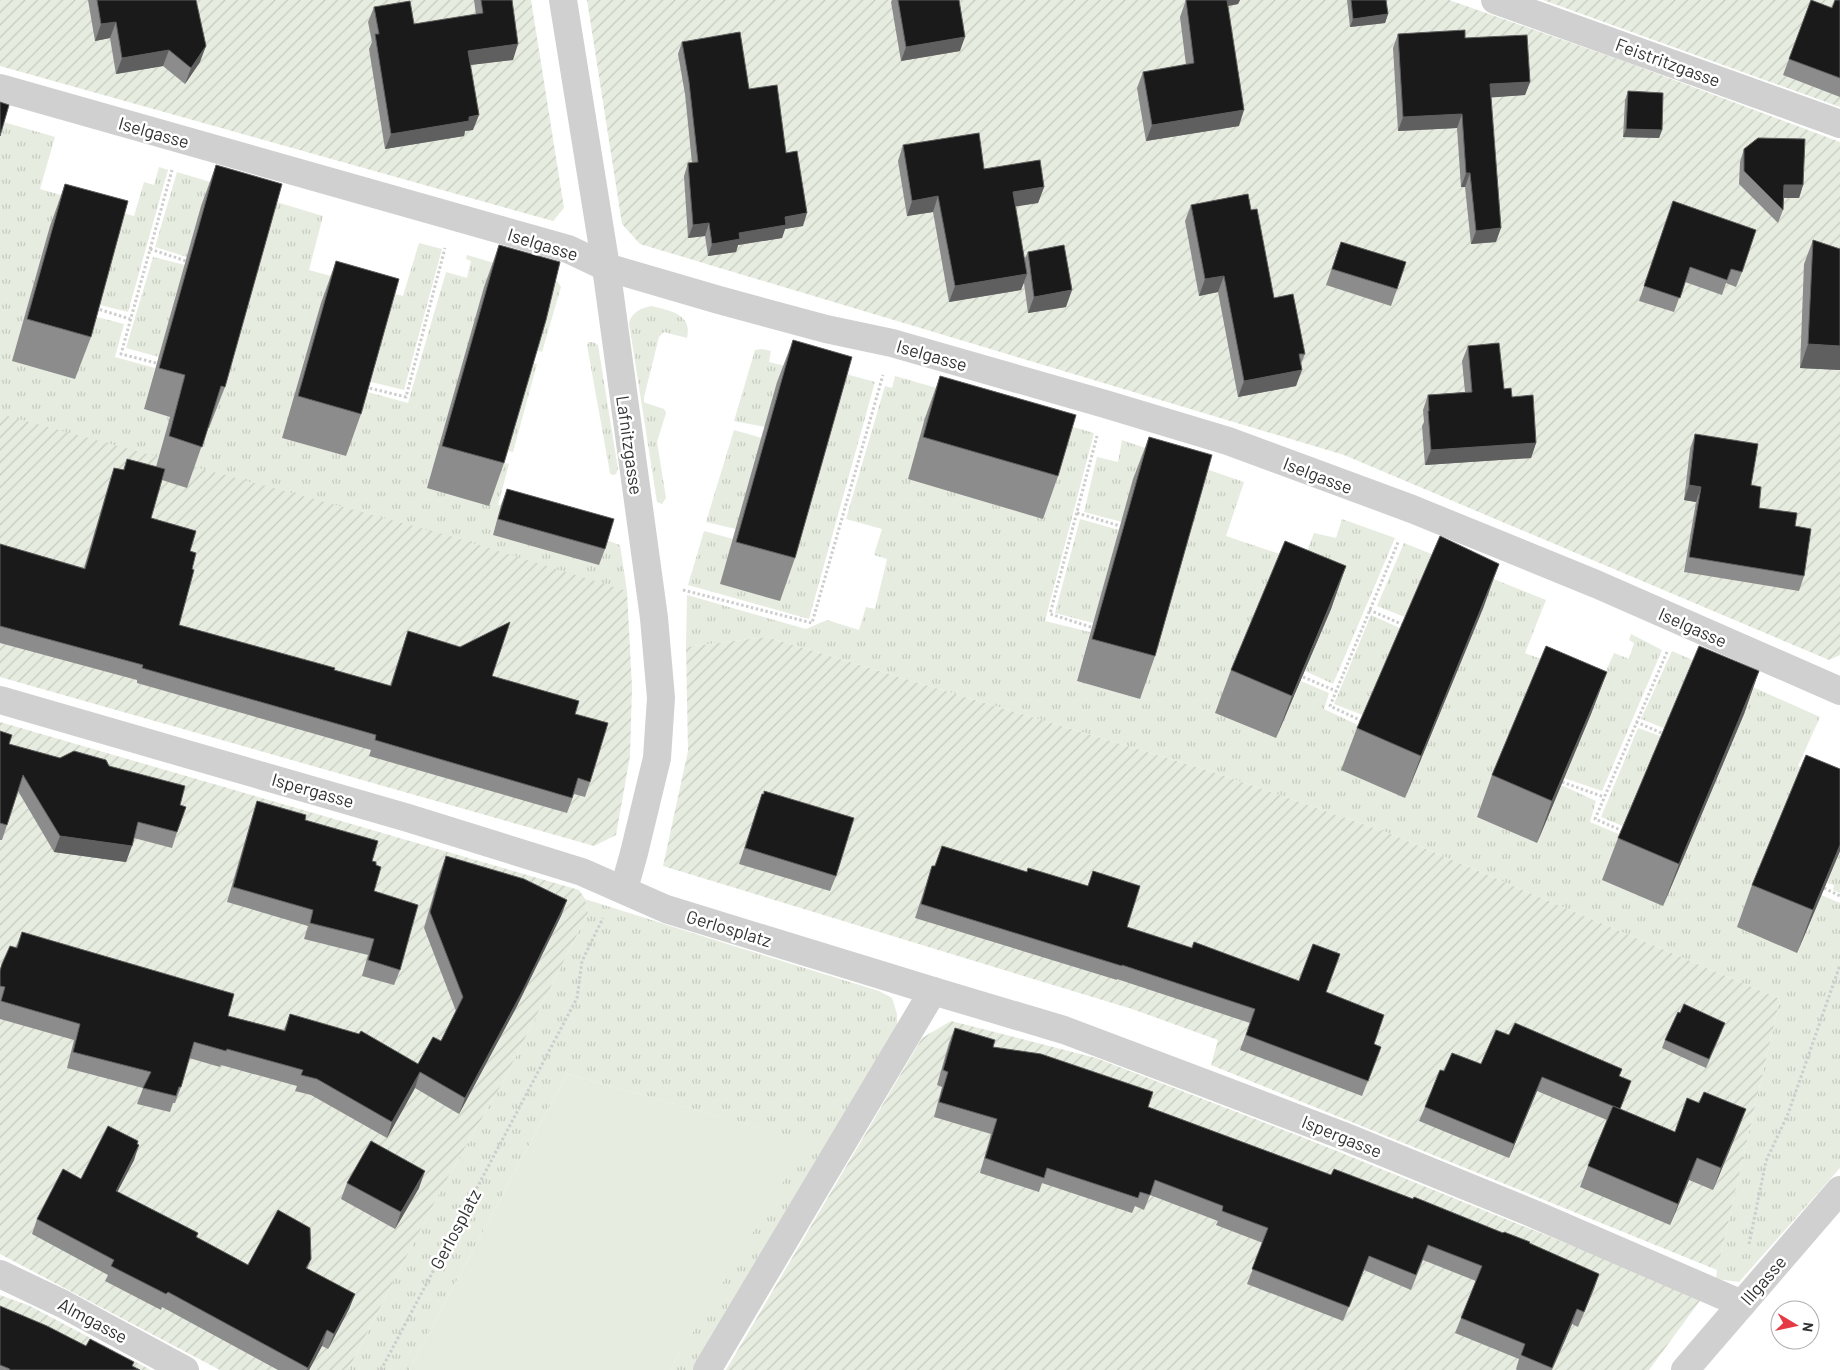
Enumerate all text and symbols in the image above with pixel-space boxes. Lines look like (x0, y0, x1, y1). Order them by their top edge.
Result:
street label: Feistritzgasse (1613, 33, 1723, 91)
street label: Iselgasse (116, 111, 192, 153)
street label: Iselgasse (505, 223, 581, 265)
street label: Iselgasse (894, 334, 970, 376)
street label: Lafnitzgasse (612, 394, 648, 496)
street label: Iselgasse (1280, 452, 1356, 498)
street label: Iselgasse (1655, 602, 1731, 652)
street label: Ispergasse (269, 768, 357, 812)
street label: Gerlosplatz (684, 905, 774, 951)
street label: Ispergasse (1299, 1110, 1385, 1162)
street label: Gerlosplatz (425, 1185, 485, 1273)
street label: Illgasse (1736, 1251, 1790, 1309)
street label: Almgasse (55, 1293, 131, 1347)
north arrow (1770, 1300, 1820, 1350)
text: N (1799, 1321, 1817, 1333)

